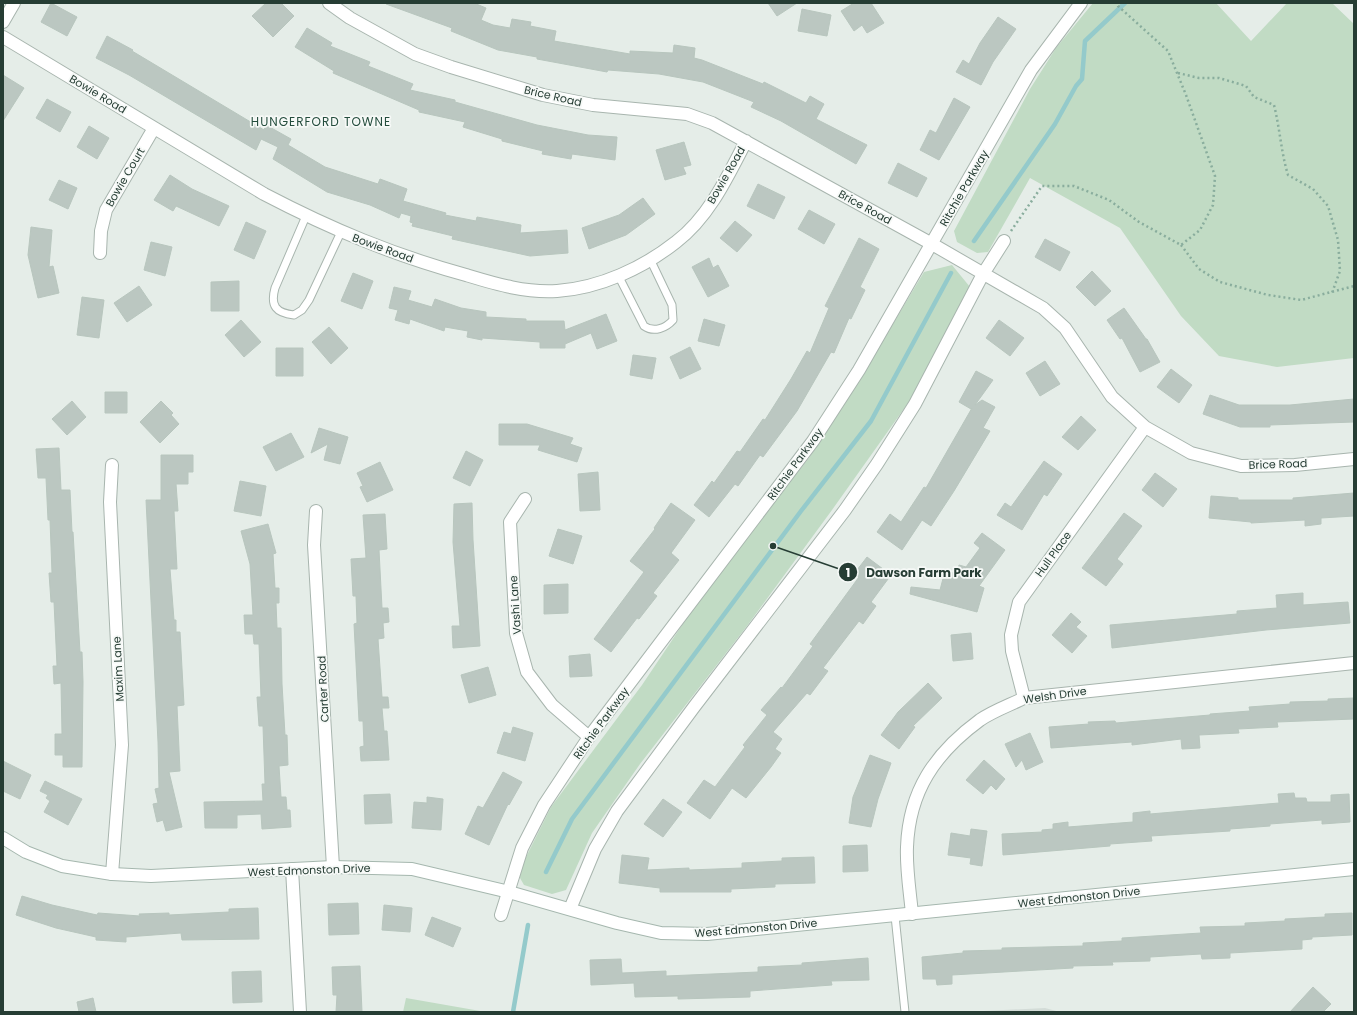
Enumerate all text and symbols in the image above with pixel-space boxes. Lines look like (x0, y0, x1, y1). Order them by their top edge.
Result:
street label: Bowie Road (67, 71, 129, 117)
street label: Brice Road (523, 82, 583, 110)
district label: HUNGERFORD TOWNE (251, 113, 391, 130)
street label: Bowie Road (703, 143, 749, 207)
street label: Bowie Court (102, 144, 148, 210)
street label: Ritchie Parkway (936, 146, 993, 229)
street label: Brice Road (835, 186, 895, 228)
street label: Bowie Road (350, 230, 416, 266)
street label: Ritchie Parkway (763, 424, 827, 503)
street label: Brice Road (1248, 455, 1308, 473)
street label: Hull Place (1031, 528, 1075, 580)
callout: Dawson Farm Park (838, 560, 989, 584)
text: 1 (846, 564, 850, 581)
text: Dawson Farm Park (866, 564, 982, 581)
street label: Vashi Lane (505, 575, 525, 635)
street label: Maxim Lane (108, 636, 128, 702)
street label: Carter Road (313, 655, 333, 723)
street label: Ritchie Parkway (569, 683, 633, 762)
street label: Welsh Drive (1022, 683, 1088, 707)
street label: West Edmonston Drive (247, 860, 371, 880)
street label: West Edmonston Drive (1017, 883, 1141, 911)
street label: West Edmonston Drive (694, 915, 818, 941)

